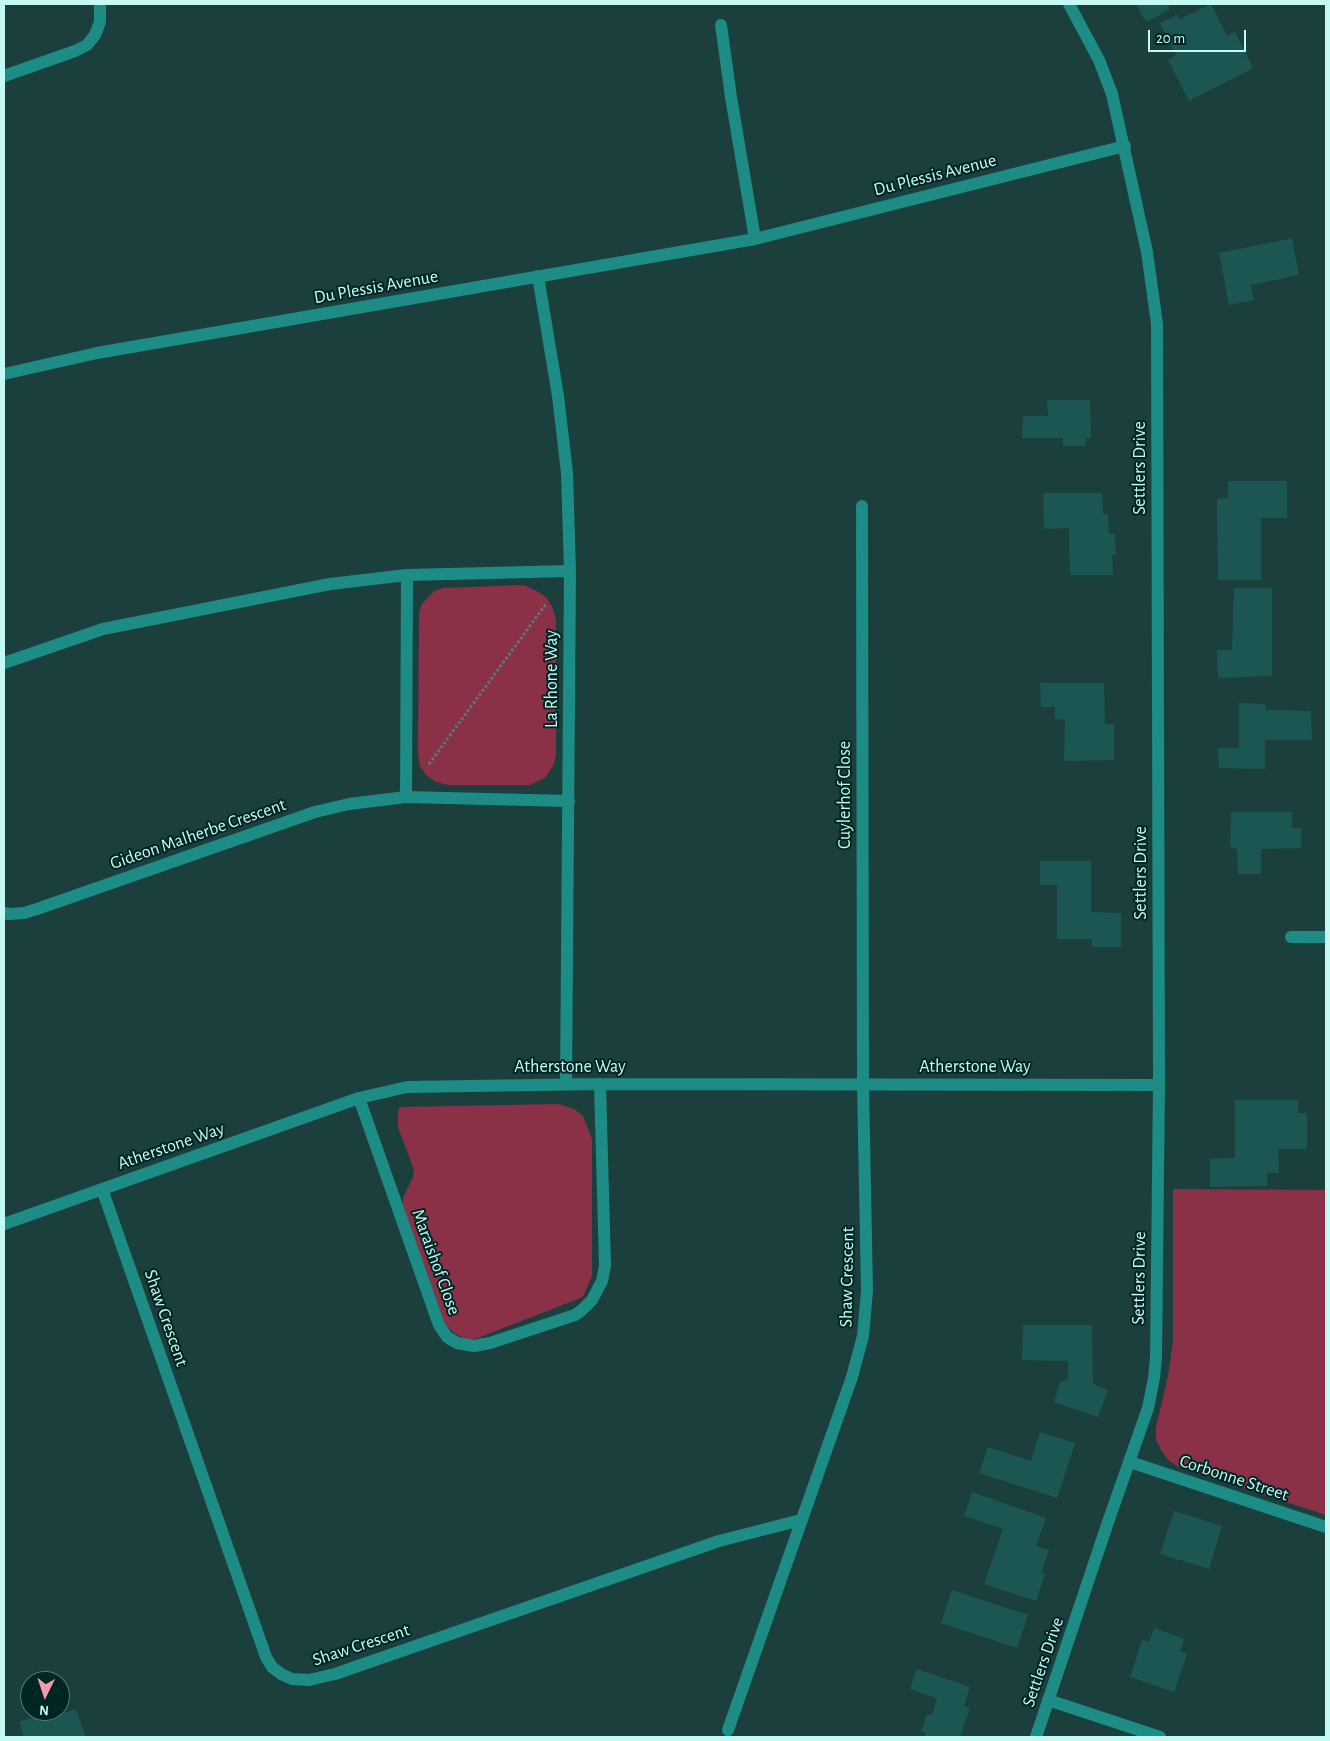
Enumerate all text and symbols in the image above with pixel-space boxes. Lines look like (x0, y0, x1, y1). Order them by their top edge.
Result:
scale bar (1150, 20, 1248, 52)
text: 20 m (1156, 31, 1185, 46)
street label: Du Plessis Avenue (871, 149, 999, 201)
street label: Du Plessis Avenue (312, 265, 440, 309)
street label: Settlers Drive (1129, 421, 1151, 515)
street label: La Rhone Way (541, 630, 563, 728)
street label: Cuylerhof Close (834, 741, 856, 849)
street label: Gideon Malherbe Crescent (107, 794, 289, 874)
street label: Settlers Drive (1130, 826, 1152, 920)
street label: Atherstone Way (514, 1056, 626, 1078)
street label: Atherstone Way (919, 1056, 1031, 1078)
street label: Atherstone Way (115, 1118, 227, 1174)
street label: Maraishof Close (407, 1206, 465, 1318)
street label: Shaw Crescent (835, 1226, 859, 1328)
street label: Settlers Drive (1127, 1231, 1151, 1325)
street label: Shaw Crescent (139, 1267, 193, 1369)
street label: Corbonne Street (1177, 1450, 1291, 1506)
street label: Settlers Drive (1018, 1614, 1068, 1710)
street label: Shaw Crescent (310, 1619, 412, 1671)
north arrow (20, 1671, 70, 1721)
text: N (39, 1703, 49, 1717)

